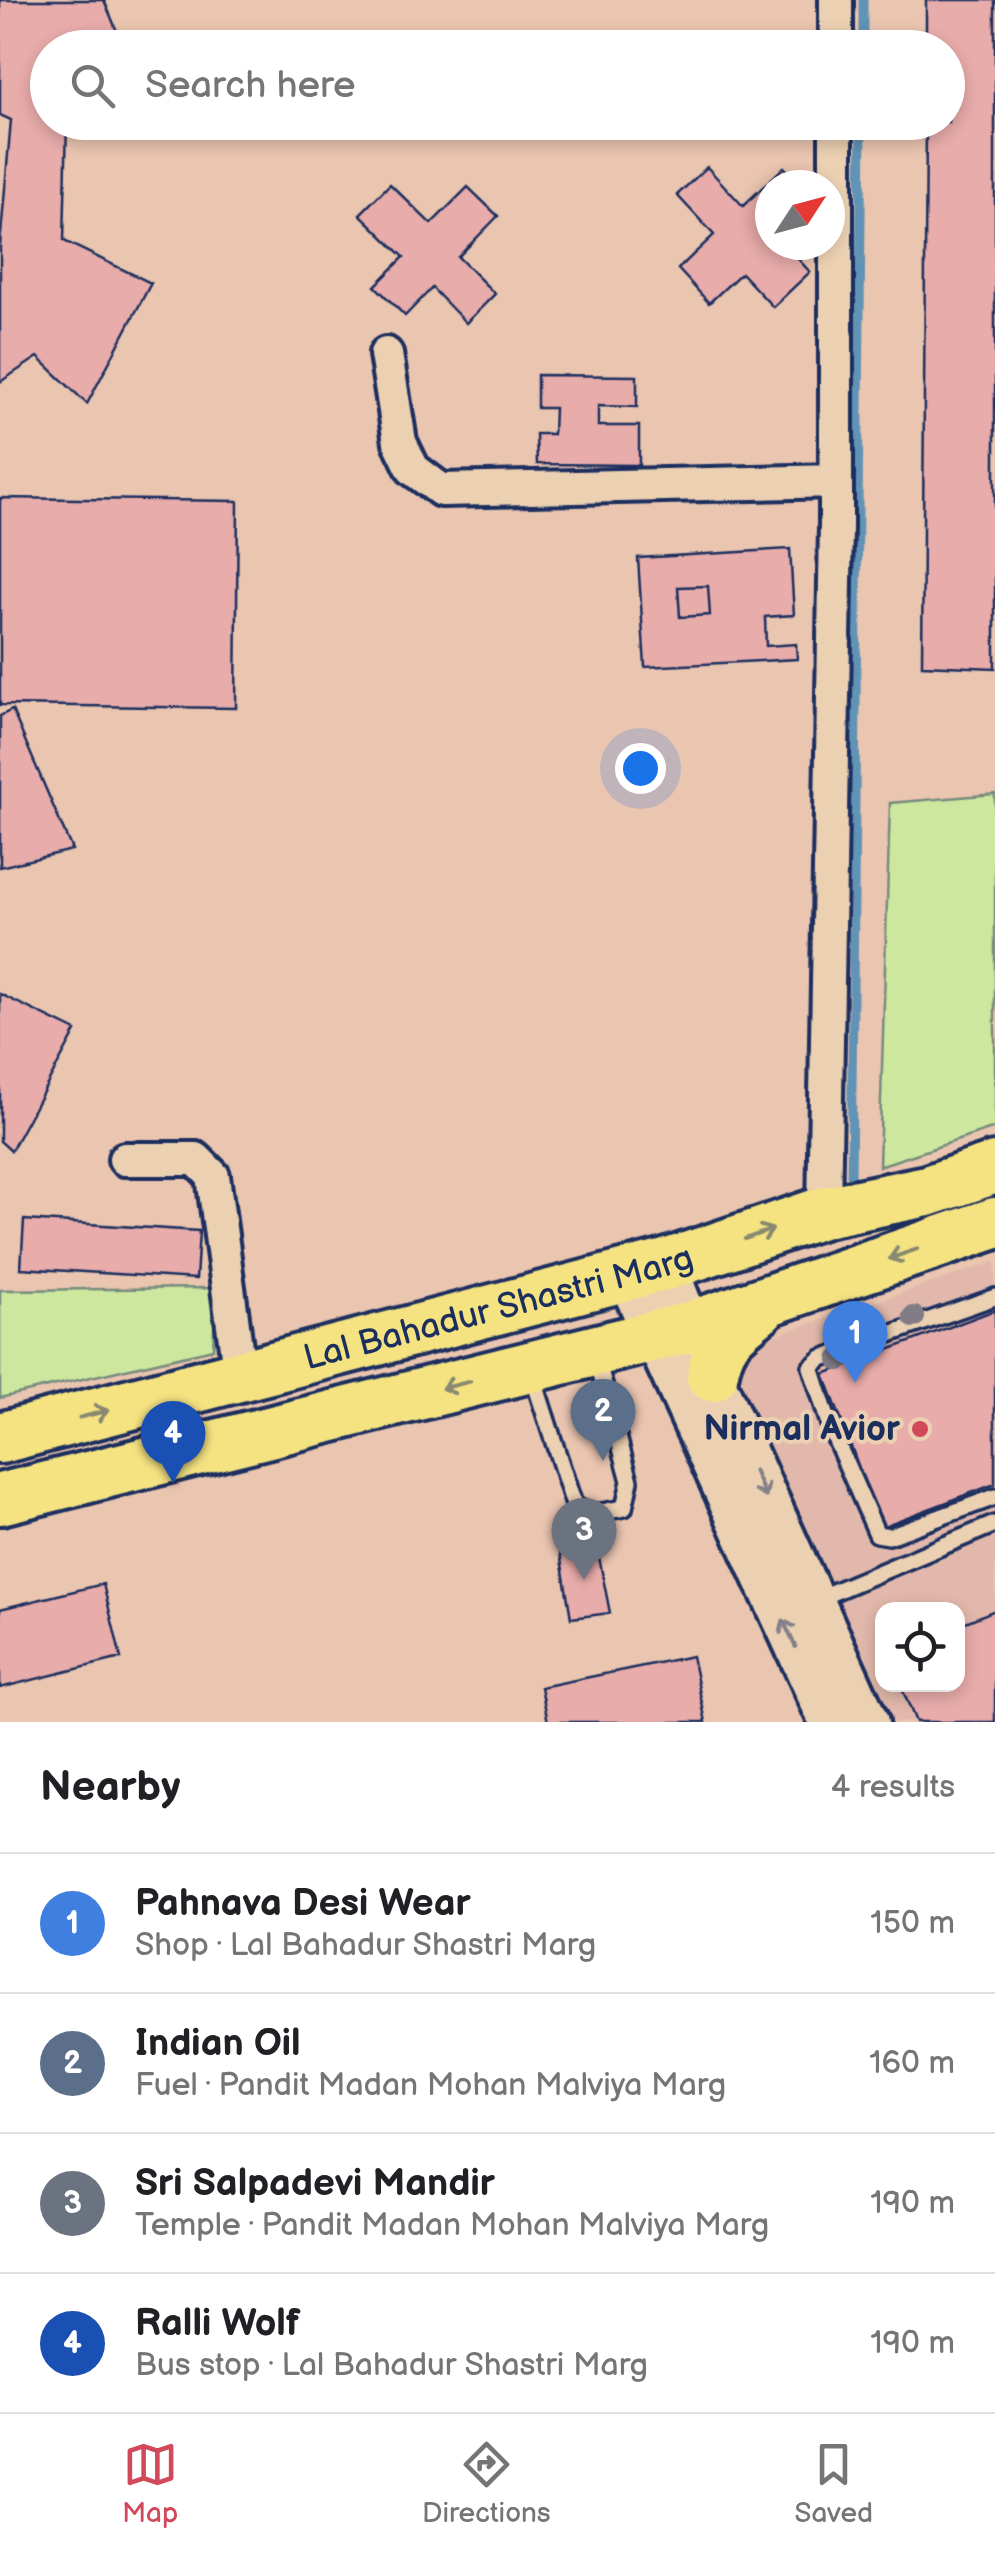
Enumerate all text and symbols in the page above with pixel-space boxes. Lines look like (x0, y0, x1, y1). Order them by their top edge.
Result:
search box (30, 30, 965, 140)
icon: search (65, 58, 120, 113)
text: Search here (145, 63, 356, 108)
north arrow (755, 170, 845, 260)
your location (615, 743, 666, 794)
one-way arrow (742, 1224, 773, 1242)
street label: Lal Bahadur Shastri Marg (299, 1236, 699, 1380)
one-way arrow (887, 1247, 919, 1265)
pin: 1 (822, 1300, 888, 1383)
one-way arrow (441, 1377, 473, 1395)
pin: 2 (570, 1378, 636, 1461)
pin: 4 (140, 1400, 206, 1483)
one-way arrow (78, 1403, 110, 1422)
place label: Nirmal Avior (704, 1408, 901, 1451)
marker: Nirmal Avior (909, 1418, 931, 1440)
one-way arrow (752, 1468, 770, 1498)
pin: 3 (552, 1498, 616, 1580)
map controls (875, 1602, 965, 1692)
button: locate (875, 1602, 965, 1692)
one-way arrow (779, 1619, 798, 1649)
text: Nearby (40, 1762, 180, 1813)
text: 4 results (831, 1768, 955, 1807)
text: Pahnava Desi Wear (135, 1881, 471, 1926)
text: 1 (66, 1904, 79, 1943)
text: 150 m (870, 1904, 955, 1943)
text: Shop · Lal Bahadur Shastri Marg (135, 1926, 596, 1965)
text: Indian Oil (135, 2021, 301, 2066)
text: 2 (63, 2044, 82, 2083)
text: 160 m (869, 2044, 955, 2083)
text: Fuel · Pandit Madan Mohan Malviya Marg (135, 2066, 726, 2105)
text: Sri Salpadevi Mandir (135, 2161, 495, 2206)
text: 3 (63, 2184, 82, 2223)
text: 190 m (870, 2184, 955, 2223)
text: Temple · Pandit Madan Mohan Malviya Marg (135, 2206, 769, 2245)
text: Ralli Wolf (135, 2301, 300, 2346)
text: 4 (63, 2324, 82, 2363)
text: 190 m (870, 2324, 955, 2363)
text: Bus stop · Lal Bahadur Shastri Marg (135, 2346, 648, 2385)
tab: Map (122, 2437, 178, 2530)
tab: Directions (422, 2437, 551, 2530)
tab: Saved (795, 2437, 873, 2530)

